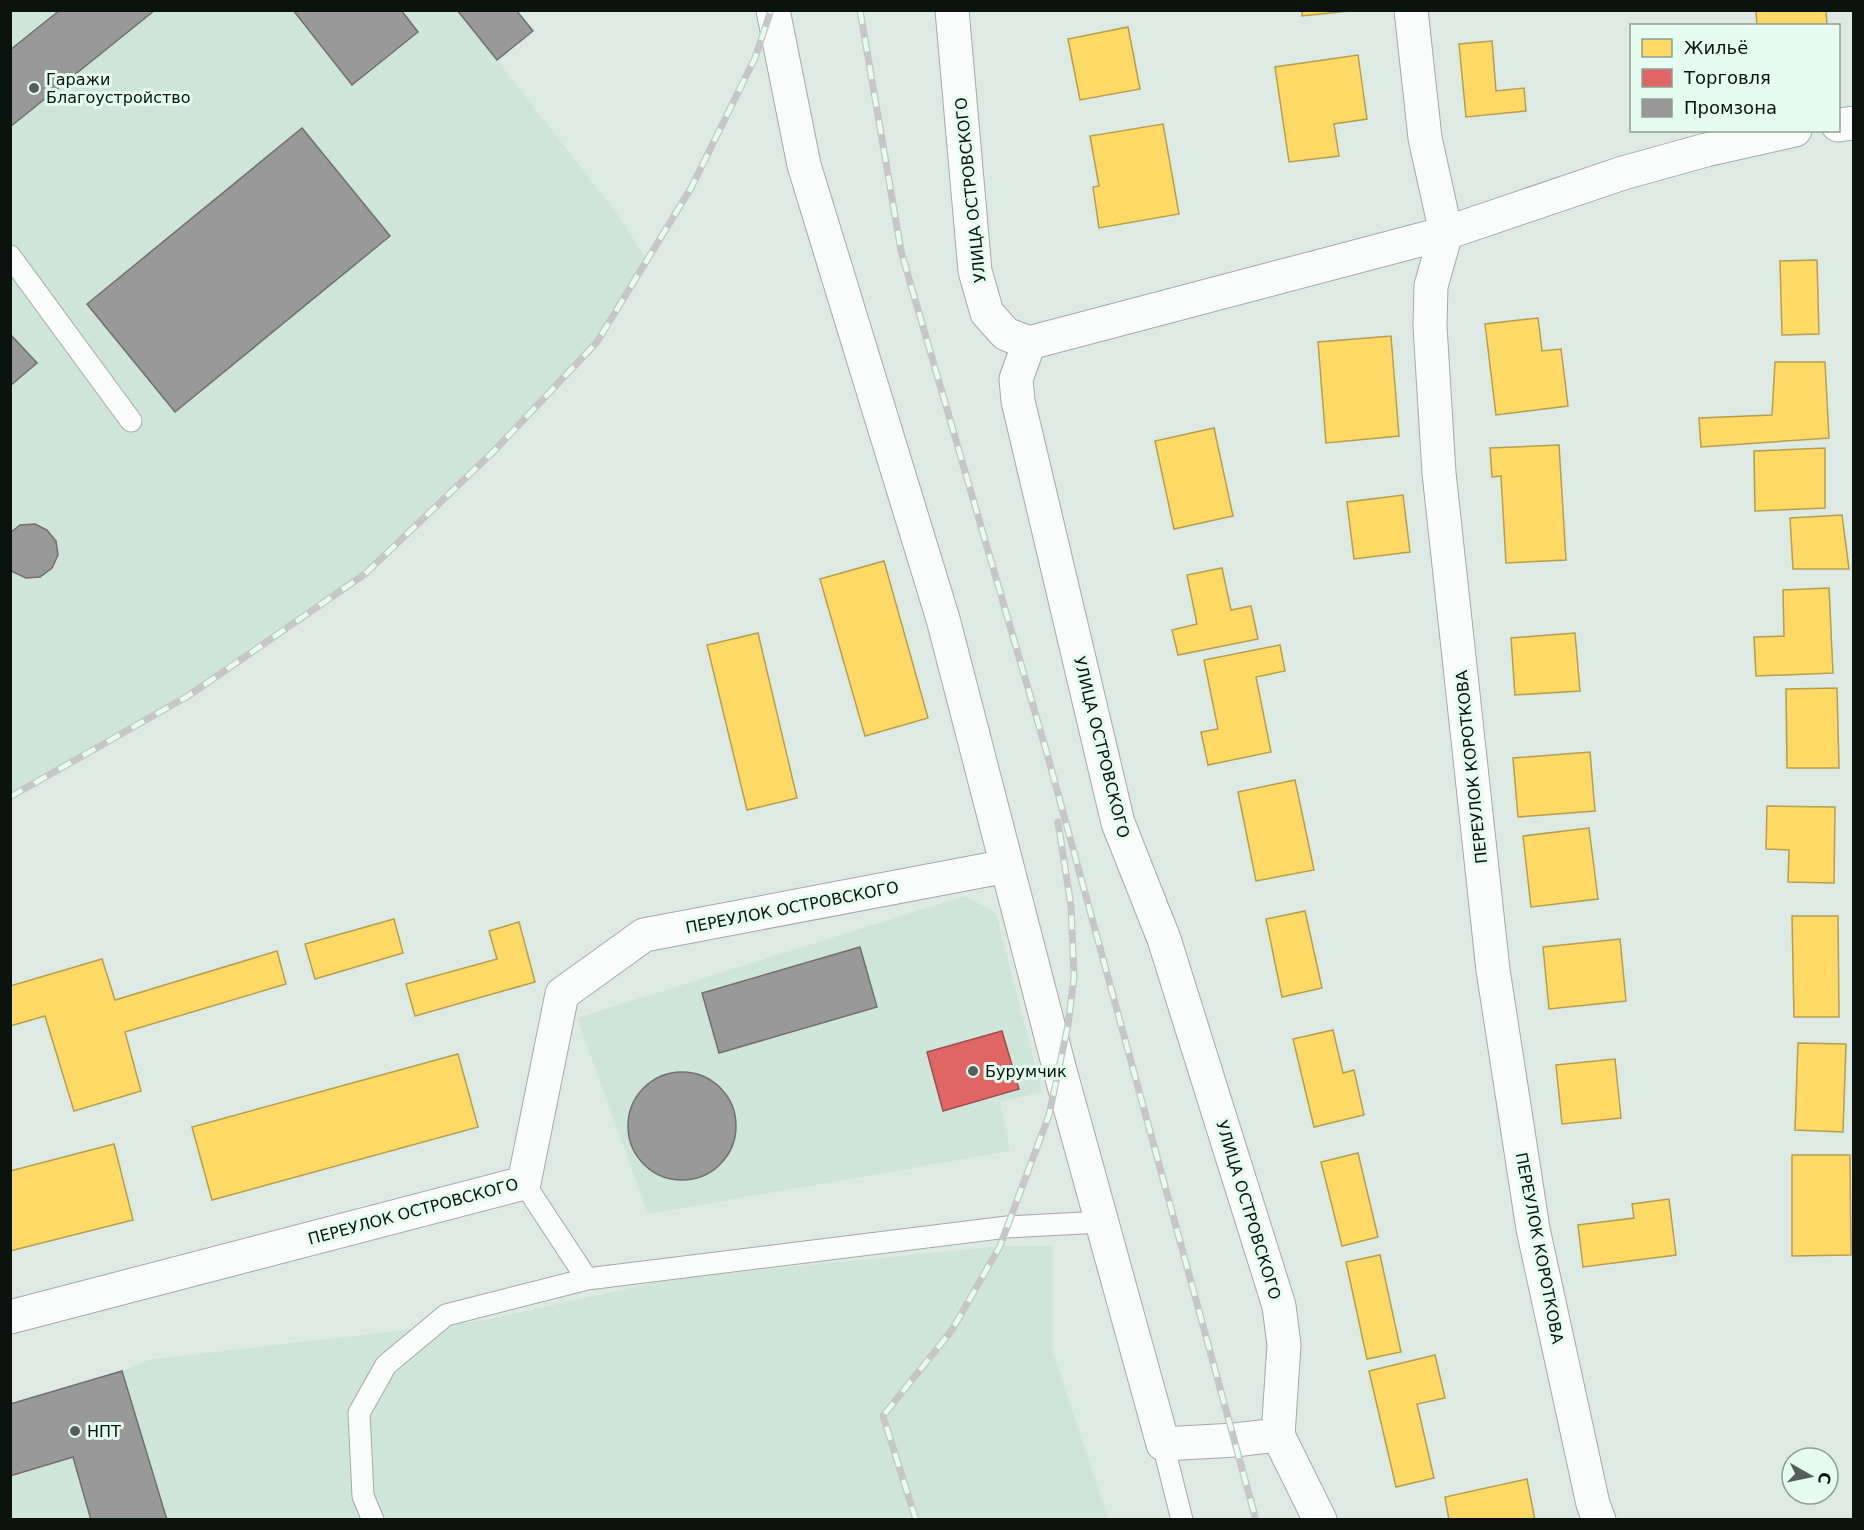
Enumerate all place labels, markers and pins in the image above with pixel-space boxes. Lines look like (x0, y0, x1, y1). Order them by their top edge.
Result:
place label: Гаражи Благоустройство (46, 70, 190, 107)
marker: Гаражи Благоустройство (27, 81, 41, 95)
place label: Бурумчик (985, 1062, 1067, 1081)
marker: Бурумчик (966, 1064, 980, 1078)
place label: НПТ (87, 1422, 121, 1441)
marker: НПТ (68, 1424, 82, 1438)

